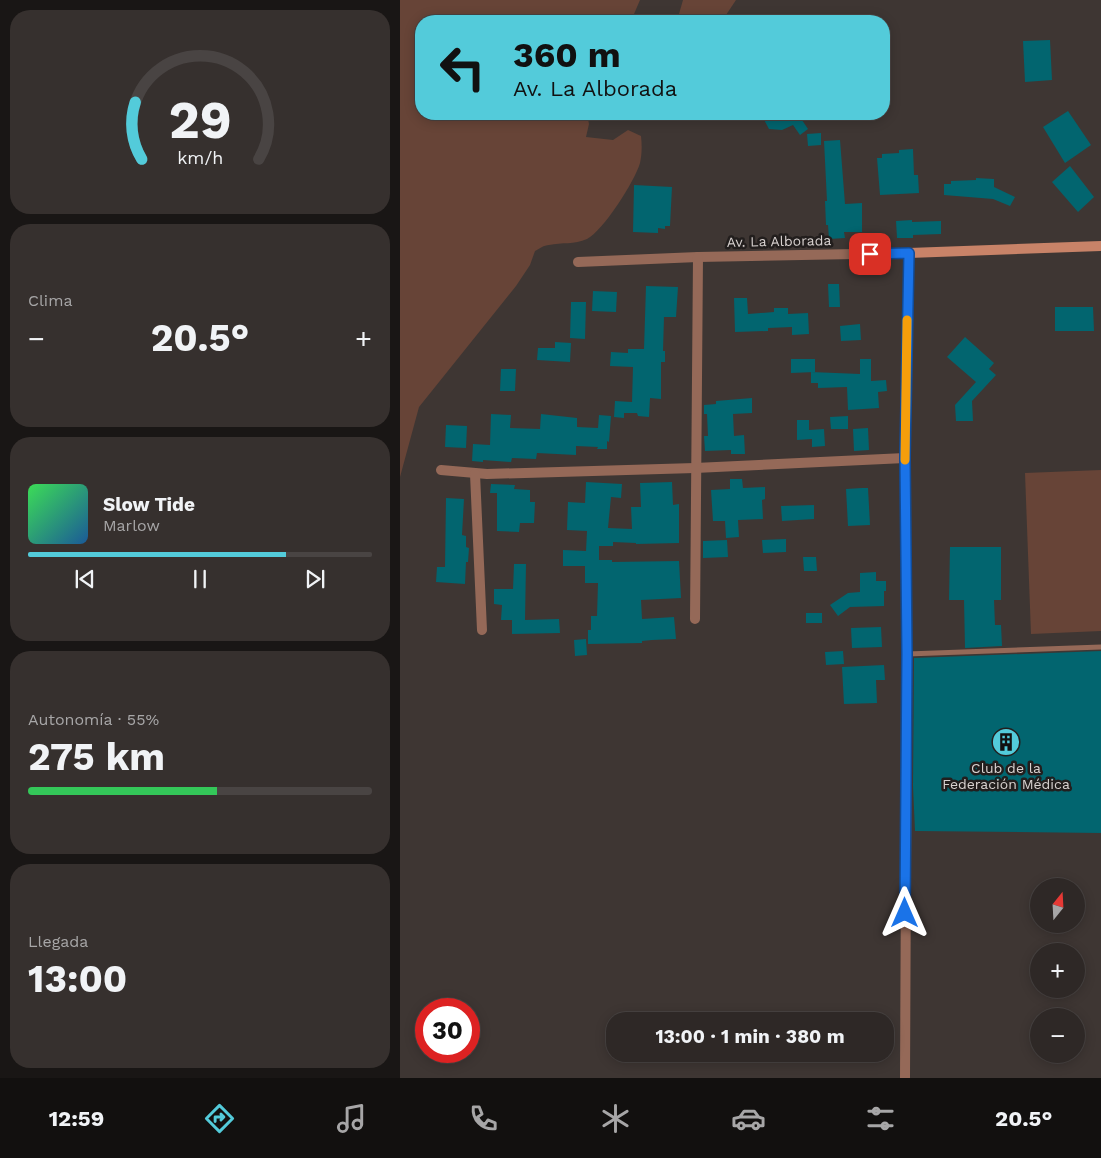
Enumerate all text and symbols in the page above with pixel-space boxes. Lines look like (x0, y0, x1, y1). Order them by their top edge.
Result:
text: 360 m (513, 34, 621, 76)
icon: left (430, 35, 495, 100)
text: Av. La Alborada (513, 76, 677, 101)
text: 29 (168, 90, 232, 151)
text: km/h (177, 147, 223, 168)
street label: Av. La Alborada (727, 232, 831, 250)
pin (849, 233, 891, 275)
icon: arrive (856, 240, 884, 268)
text: Clima (28, 291, 72, 310)
text: 20.5° (151, 316, 249, 360)
text: − (28, 322, 45, 355)
text: + (355, 322, 372, 355)
text: Slow Tide (103, 493, 195, 516)
text: Marlow (103, 516, 160, 535)
icon: previous (71, 565, 99, 593)
icon: pause (186, 565, 214, 593)
icon: next (301, 565, 329, 593)
text: Autonomía · 55% (28, 710, 159, 729)
building icon: Club de la Federación Médica (991, 727, 1021, 757)
text: 275 km (28, 735, 165, 779)
place label: Club de la Federación Médica (942, 760, 1070, 792)
north arrow (1030, 878, 1085, 932)
map controls (1030, 878, 1085, 1063)
position arrow (878, 886, 930, 938)
text: Llegada (28, 932, 88, 951)
button: + (1030, 943, 1085, 998)
text: 13:00 (28, 957, 127, 1001)
speed limit sign: 30 (415, 998, 480, 1063)
button: − (1030, 1008, 1085, 1063)
text: 13:00 · 1 min · 380 m (655, 1025, 845, 1048)
icon: directions (202, 1101, 237, 1136)
icon: music (334, 1101, 369, 1136)
icon: phone (466, 1101, 501, 1136)
icon: climate (598, 1101, 633, 1136)
icon: car (731, 1101, 766, 1136)
icon: filters (863, 1101, 898, 1136)
text: 12:59 (49, 1106, 104, 1131)
text: 20.5° (995, 1106, 1052, 1131)

